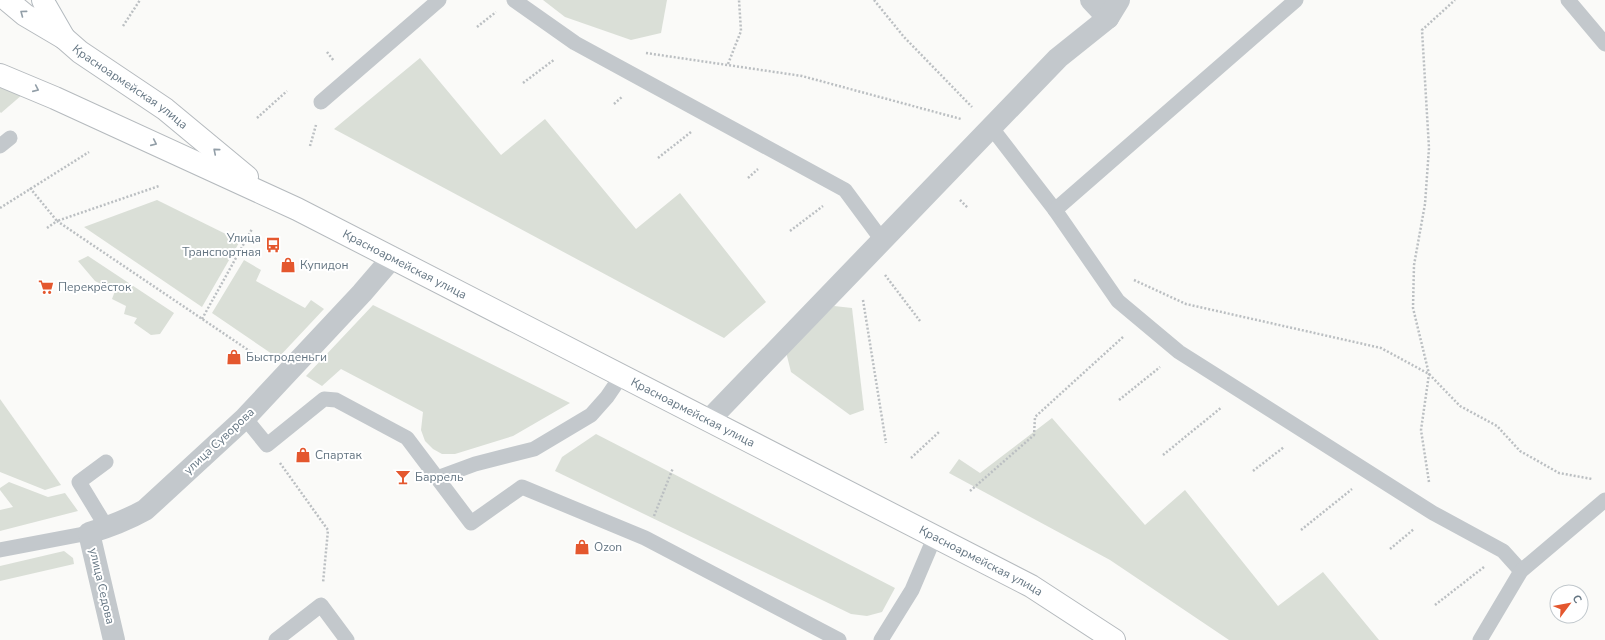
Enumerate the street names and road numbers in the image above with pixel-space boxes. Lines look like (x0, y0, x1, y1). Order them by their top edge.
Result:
street label: Красноармейская улица (69, 41, 191, 133)
street label: Красноармейская улица (340, 226, 470, 303)
street label: Красноармейская улица (628, 374, 758, 451)
street label: улица Суворова (180, 404, 258, 478)
street label: Красноармейская улица (916, 522, 1046, 600)
street label: улица Седова (85, 546, 119, 626)

